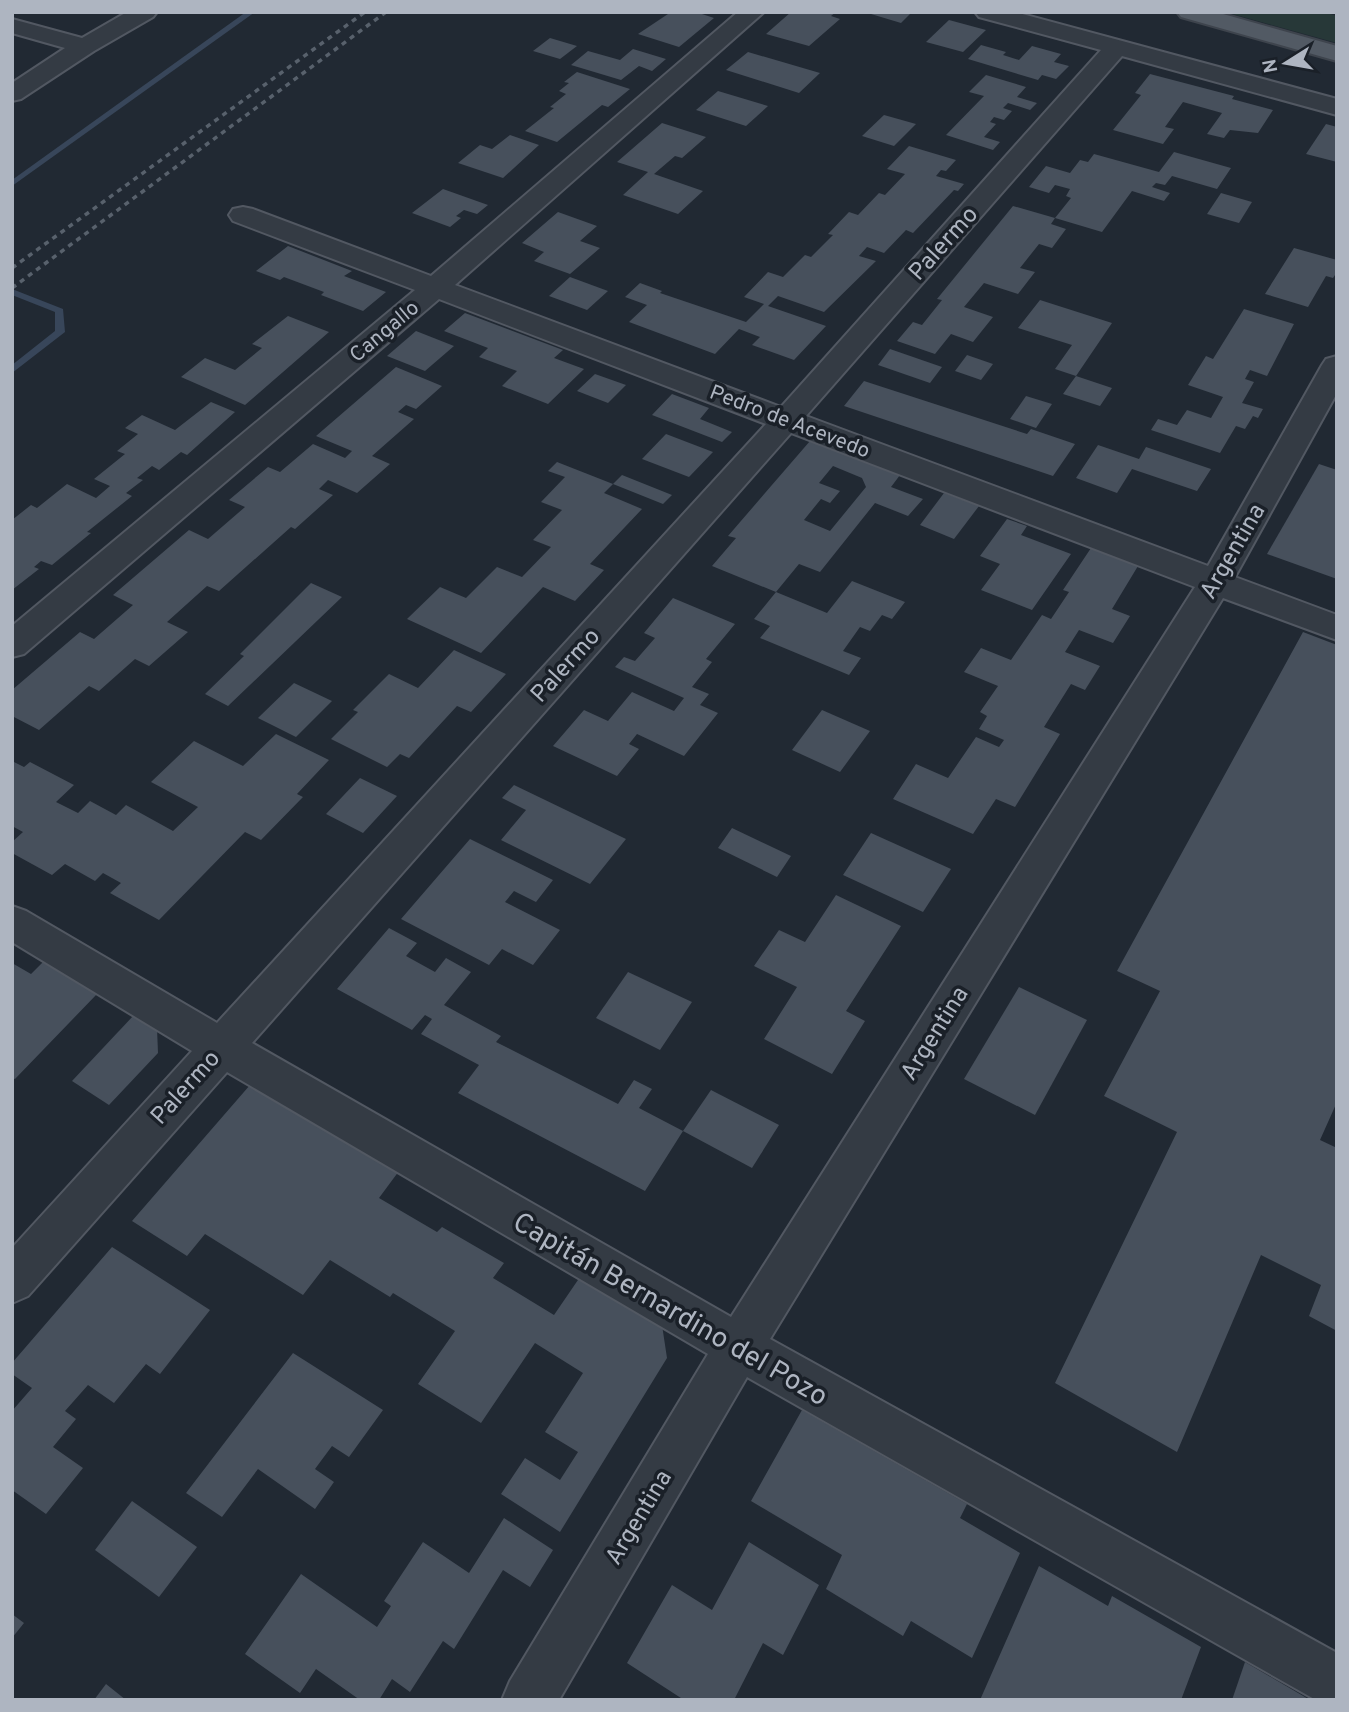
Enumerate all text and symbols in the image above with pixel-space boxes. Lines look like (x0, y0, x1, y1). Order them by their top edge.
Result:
north arrow (1251, 28, 1321, 98)
text: N (1258, 57, 1284, 75)
street label: Palermo (903, 201, 986, 288)
street label: Cangallo (345, 295, 425, 369)
street label: Pedro de Acevedo (705, 379, 874, 465)
street label: Argentina (1194, 499, 1273, 605)
street label: Palermo (525, 623, 608, 710)
street label: Argentina (895, 981, 976, 1087)
street label: Palermo (145, 1045, 228, 1132)
street label: Capitán Bernardino del Pozo (505, 1205, 834, 1416)
street label: Argentina (600, 1465, 680, 1571)

